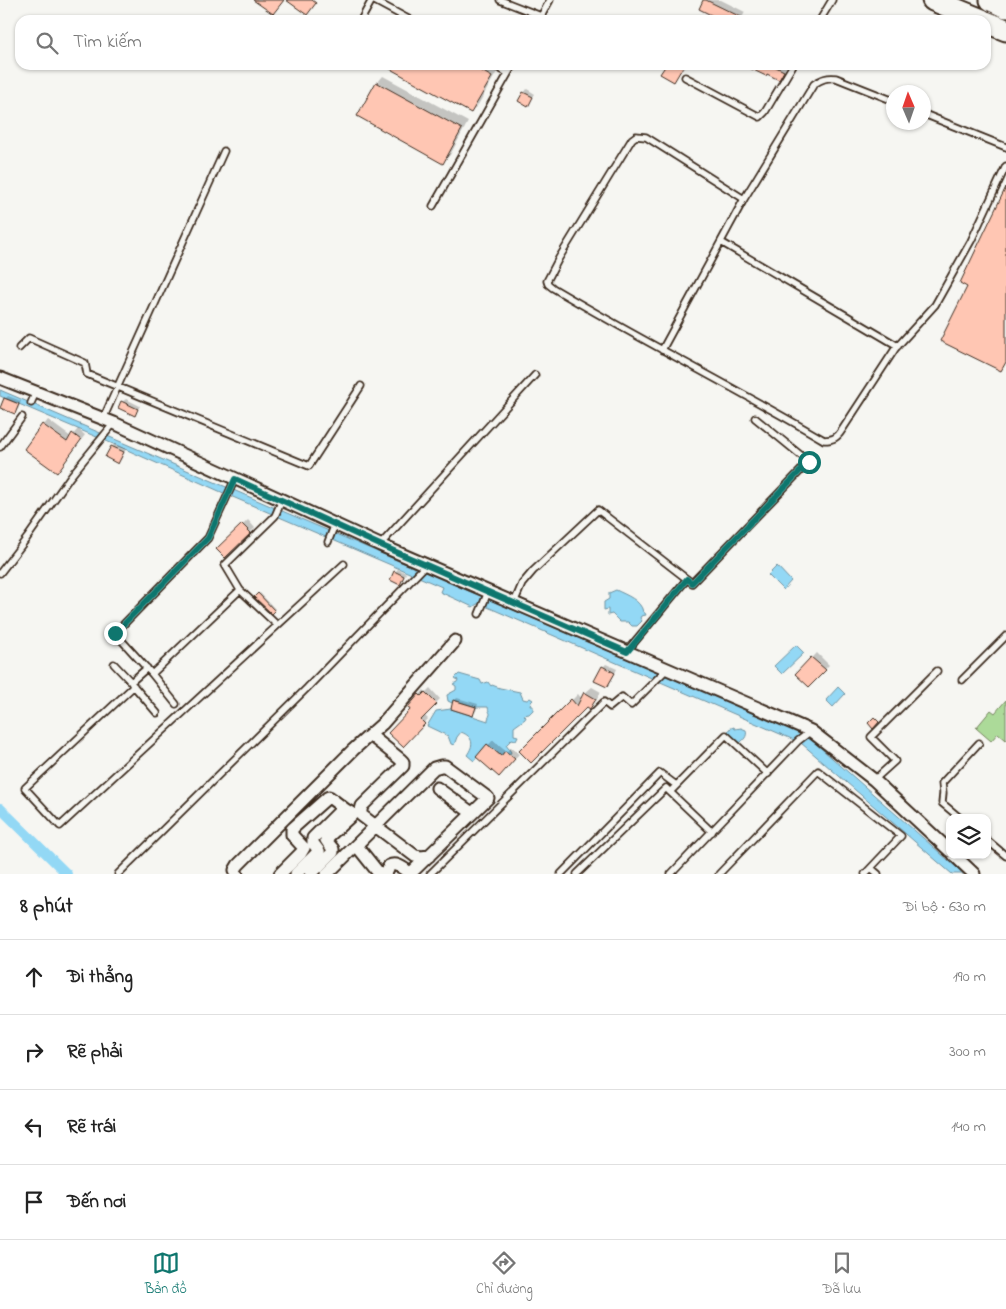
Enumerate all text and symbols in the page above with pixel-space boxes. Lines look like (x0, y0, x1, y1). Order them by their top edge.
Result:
search box (15, 15, 991, 70)
icon: search (33, 29, 61, 57)
text: Tìm kiếm (73, 29, 142, 56)
north arrow (886, 85, 931, 130)
route start (798, 451, 821, 474)
route end (104, 622, 127, 645)
map controls (946, 814, 991, 859)
button: layers (946, 814, 991, 859)
text: 8 phút (20, 892, 73, 922)
text: Đi bộ · 630 m (903, 895, 986, 919)
icon: ahead (20, 963, 48, 991)
text: Đi thẳng (67, 964, 133, 991)
text: 190 m (953, 965, 986, 989)
icon: right (20, 1038, 48, 1066)
text: Rẽ phải (67, 1039, 123, 1066)
text: 300 m (949, 1040, 986, 1064)
icon: left (20, 1113, 48, 1141)
text: Rẽ trái (67, 1114, 116, 1141)
text: 140 m (951, 1115, 986, 1139)
icon: arrive (20, 1188, 48, 1216)
text: Đến nơi (67, 1189, 126, 1216)
tab: Bản đồ (145, 1249, 187, 1300)
tab: Chỉ đường (476, 1249, 533, 1300)
tab: Đã lưu (822, 1249, 861, 1300)

